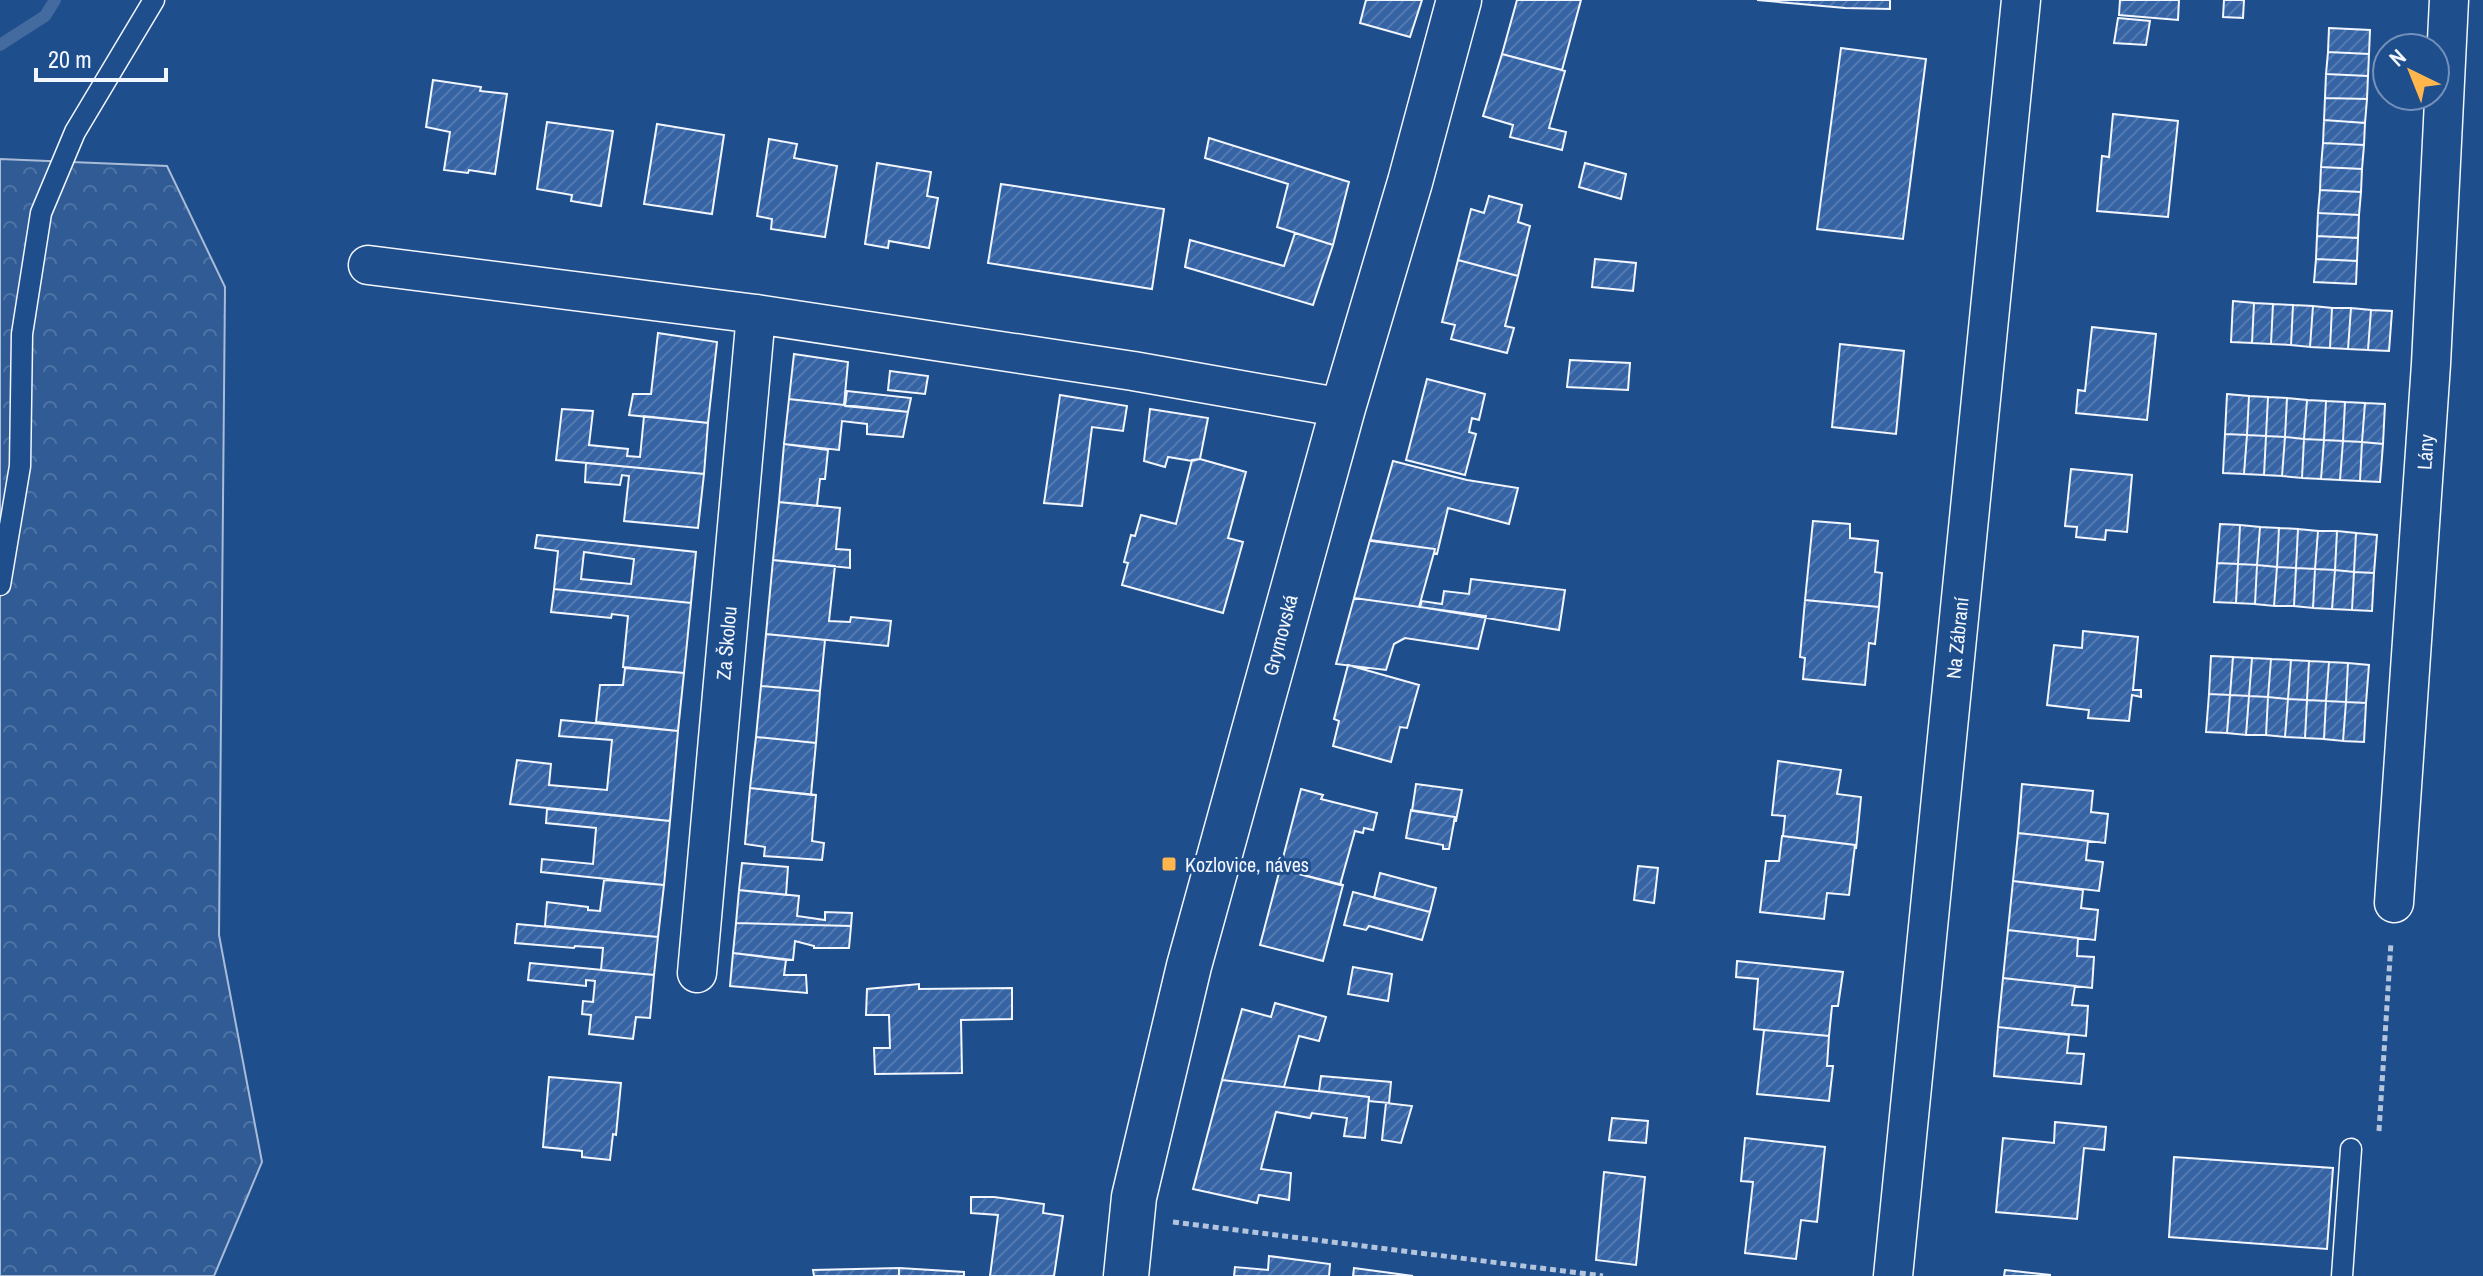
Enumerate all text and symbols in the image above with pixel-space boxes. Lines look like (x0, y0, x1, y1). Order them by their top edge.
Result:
scale bar (36, 32, 166, 82)
north arrow (2371, 32, 2451, 112)
text: N (2382, 42, 2412, 73)
text: 20 m (48, 43, 92, 75)
street label: Lány (2410, 433, 2440, 471)
street label: Grymovská (1256, 591, 1304, 679)
street label: Na Zábraní (1939, 595, 1975, 680)
street label: Za Školou (709, 605, 743, 681)
place label: Kozlovice, náves (1185, 851, 1309, 878)
marker: Kozlovice, náves (1160, 855, 1178, 873)

